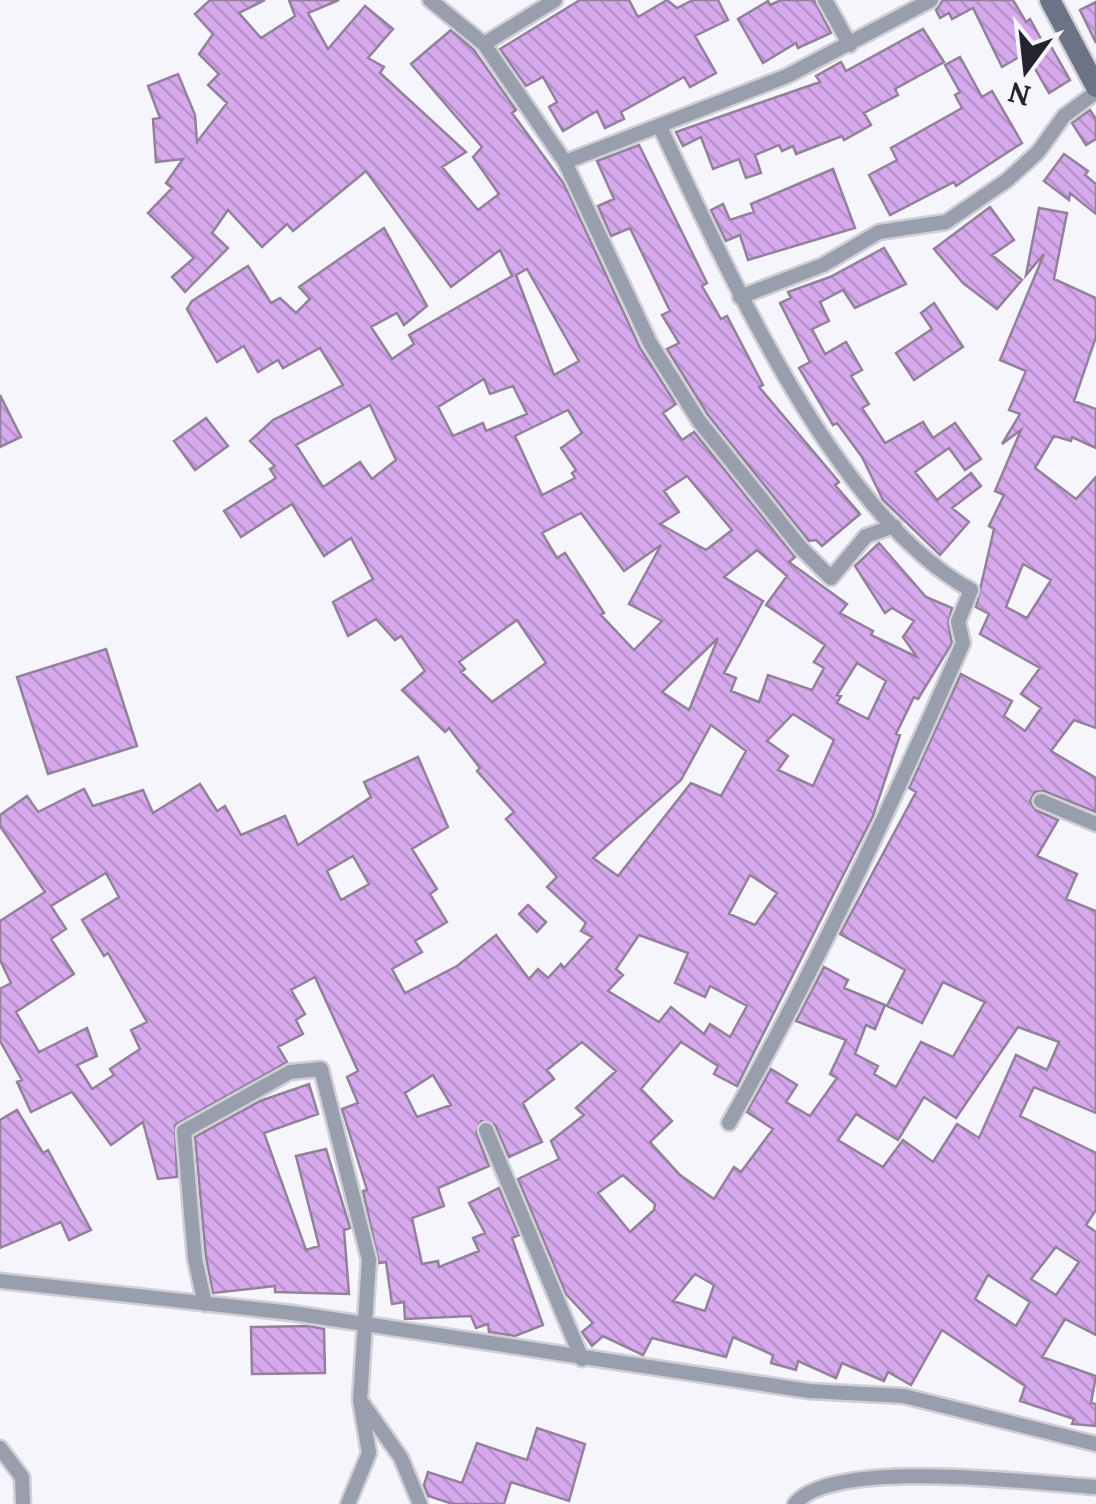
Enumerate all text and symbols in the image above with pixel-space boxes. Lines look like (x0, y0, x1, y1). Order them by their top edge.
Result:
north arrow (976, 20, 1076, 120)
text: N (1004, 74, 1035, 114)

